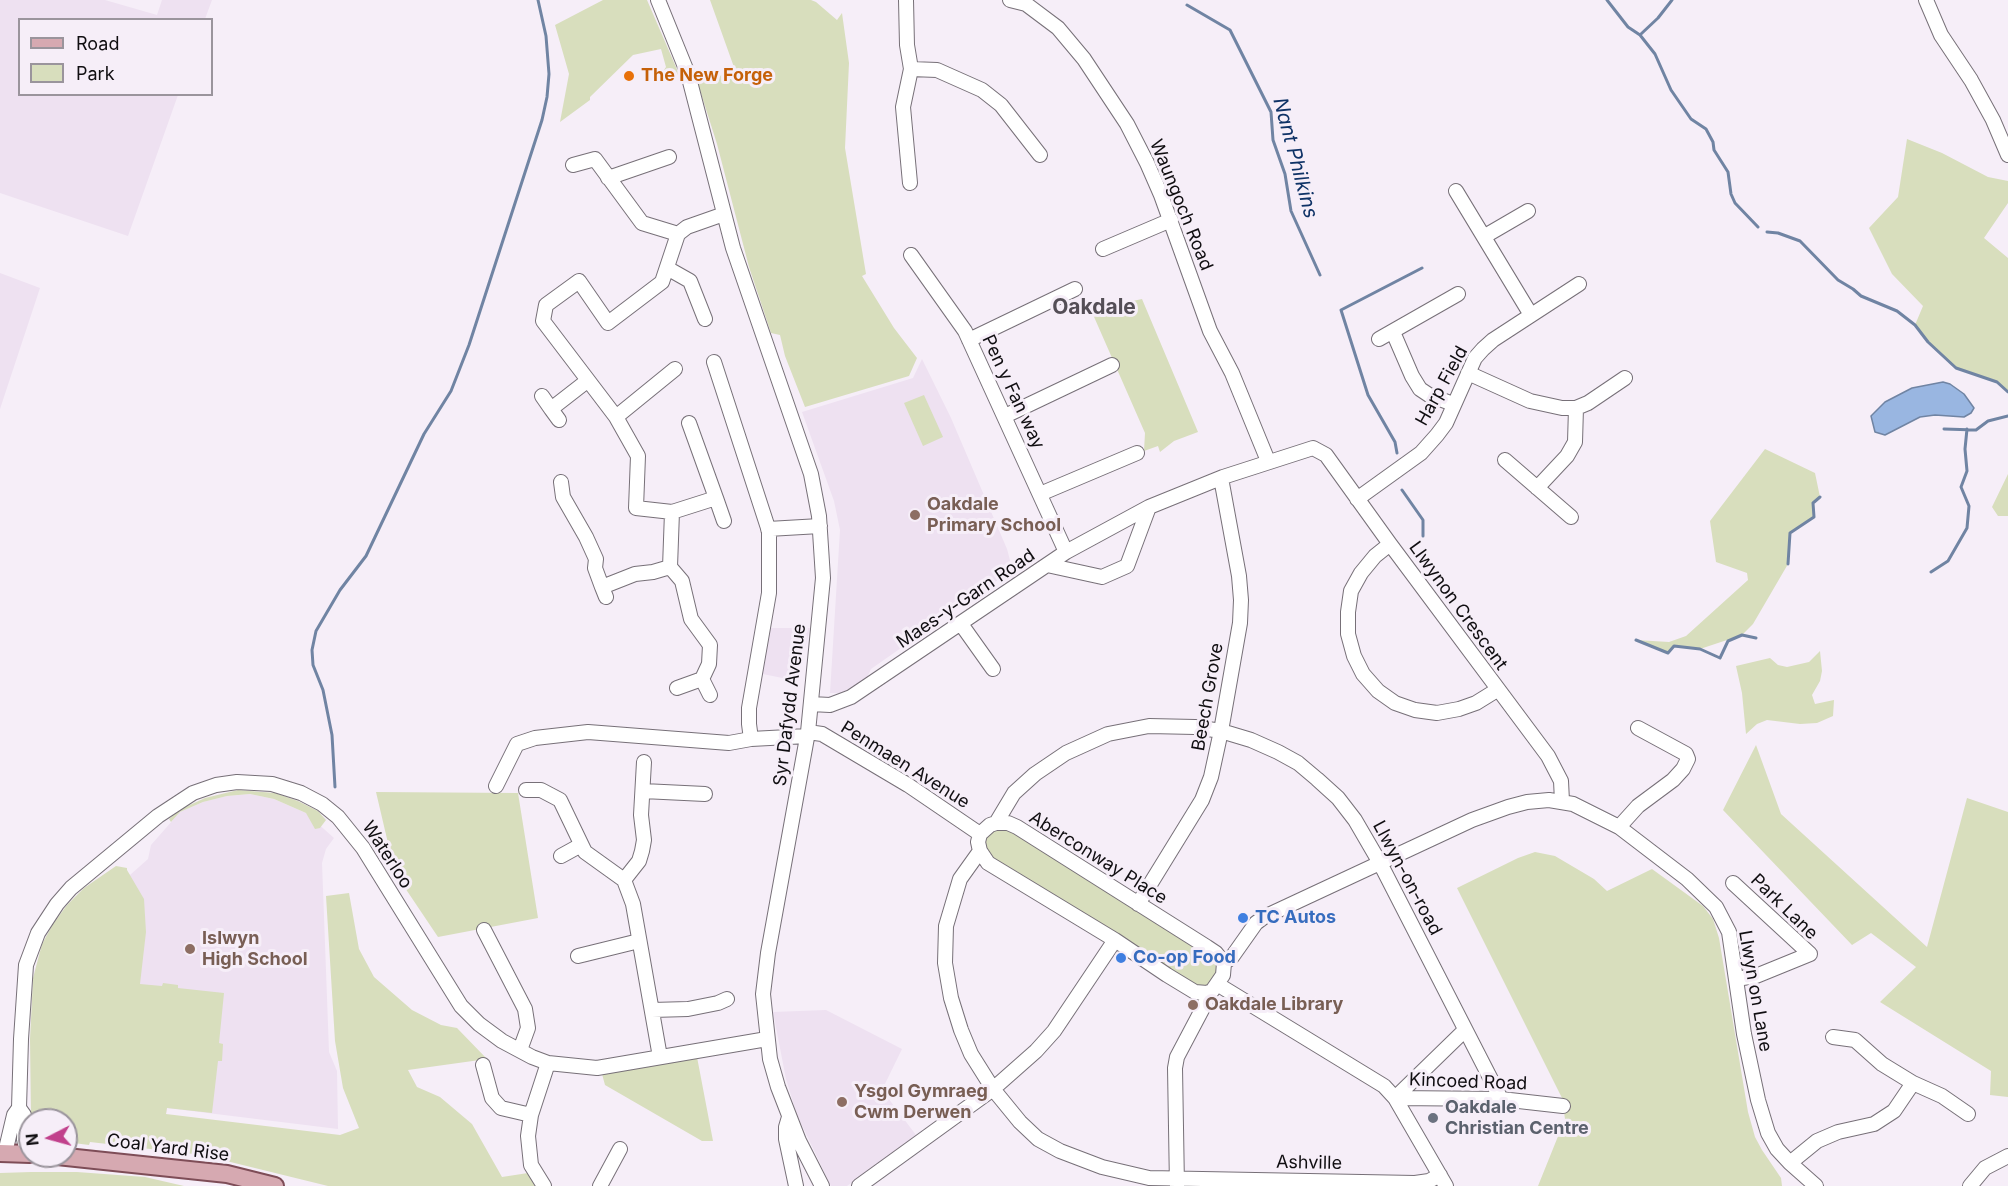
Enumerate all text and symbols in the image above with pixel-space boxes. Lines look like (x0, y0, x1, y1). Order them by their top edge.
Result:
legend (18, 18, 213, 96)
text: Road (76, 33, 119, 54)
text: Park (76, 63, 115, 84)
place label: The New Forge (641, 65, 773, 87)
marker: The New Forge (622, 69, 636, 83)
water label: Nant Philkins (1267, 95, 1323, 221)
street label: Waungoch Road (1145, 136, 1217, 274)
district label: Oakdale (1052, 295, 1136, 321)
street label: Pen y Fan way (977, 331, 1049, 453)
street label: Harp Field (1411, 343, 1473, 429)
place label: Oakdale Primary School (927, 494, 1061, 536)
marker: Oakdale Primary School (908, 508, 922, 522)
street label: Llwynon Crescent (1404, 538, 1512, 674)
street label: Maes-y-Garn Road (893, 545, 1039, 653)
street label: Syr Dafydd Avenue (769, 623, 811, 787)
street label: Beech Grove (1188, 641, 1228, 753)
street label: Penmaen Avenue (837, 717, 973, 813)
street label: Aberconway Place (1025, 807, 1171, 909)
street label: Waterloo (357, 817, 417, 893)
street label: Llwyn-on-road (1368, 817, 1446, 939)
street label: Park Lane (1746, 870, 1822, 944)
place label: TC Autos (1255, 907, 1336, 929)
marker: TC Autos (1236, 911, 1250, 925)
place label: Islwyn High School (202, 928, 308, 970)
street label: Llwyn on Lane (1734, 929, 1776, 1053)
marker: Islwyn High School (183, 942, 197, 956)
place label: Co-op Food (1133, 947, 1236, 969)
marker: Co-op Food (1114, 951, 1128, 965)
place label: Oakdale Library (1205, 994, 1343, 1016)
marker: Oakdale Library (1186, 998, 1200, 1012)
street label: Kincoed Road (1408, 1069, 1528, 1095)
place label: Ysgol Gymraeg Cwm Derwen (854, 1081, 988, 1124)
marker: Ysgol Gymraeg Cwm Derwen (835, 1095, 849, 1109)
place label: Oakdale Christian Centre (1445, 1097, 1589, 1140)
north arrow (18, 1108, 78, 1168)
marker: Oakdale Christian Centre (1426, 1111, 1440, 1125)
street label: Coal Yard Rise (106, 1130, 230, 1166)
text: N (22, 1133, 43, 1147)
street label: Ashville (1276, 1152, 1342, 1174)

